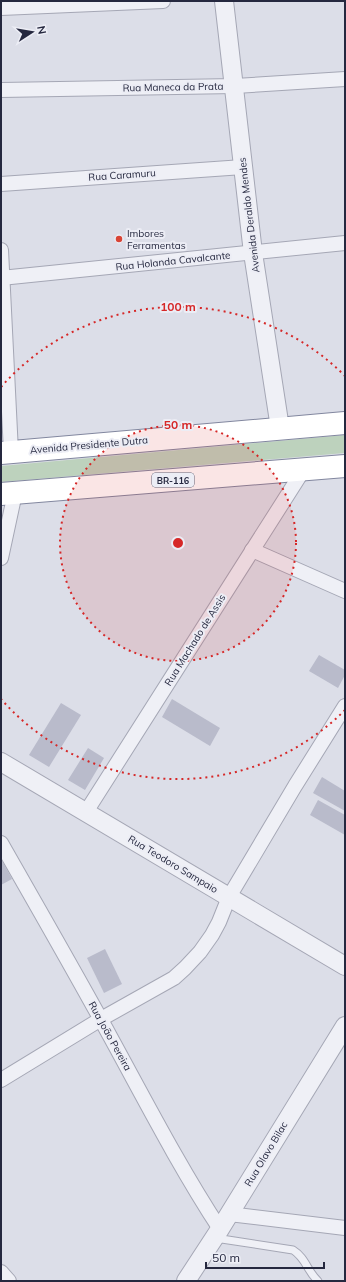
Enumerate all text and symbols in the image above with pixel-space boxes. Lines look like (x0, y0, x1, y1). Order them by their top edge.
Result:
north arrow (12, 12, 52, 52)
text: N (34, 24, 49, 35)
street label: Rua Maneca da Prata (122, 80, 224, 94)
street label: Avenida Deraldo Mendes (235, 157, 263, 273)
street label: Rua Caramuru (88, 166, 156, 184)
place label: Imbores Ferramentas (127, 227, 186, 252)
marker: Imbores Ferramentas (114, 234, 124, 244)
street label: Rua Holanda Cavalcante (115, 249, 231, 273)
text: 100 m (160, 299, 196, 314)
text: 50 m (164, 417, 192, 432)
street label: Avenida Presidente Dutra (29, 433, 149, 457)
road number: BR-116 (152, 473, 194, 487)
centre of rings (171, 536, 185, 550)
street label: Rua Machado de Assis (162, 592, 229, 688)
street label: Rua Teodoro Sampaio (126, 832, 220, 896)
street label: Rua João Pereira (86, 999, 134, 1073)
street label: Rua Olavo Bilac (242, 1119, 291, 1189)
scale bar (206, 1244, 324, 1270)
text: 50 m (212, 1250, 240, 1265)

